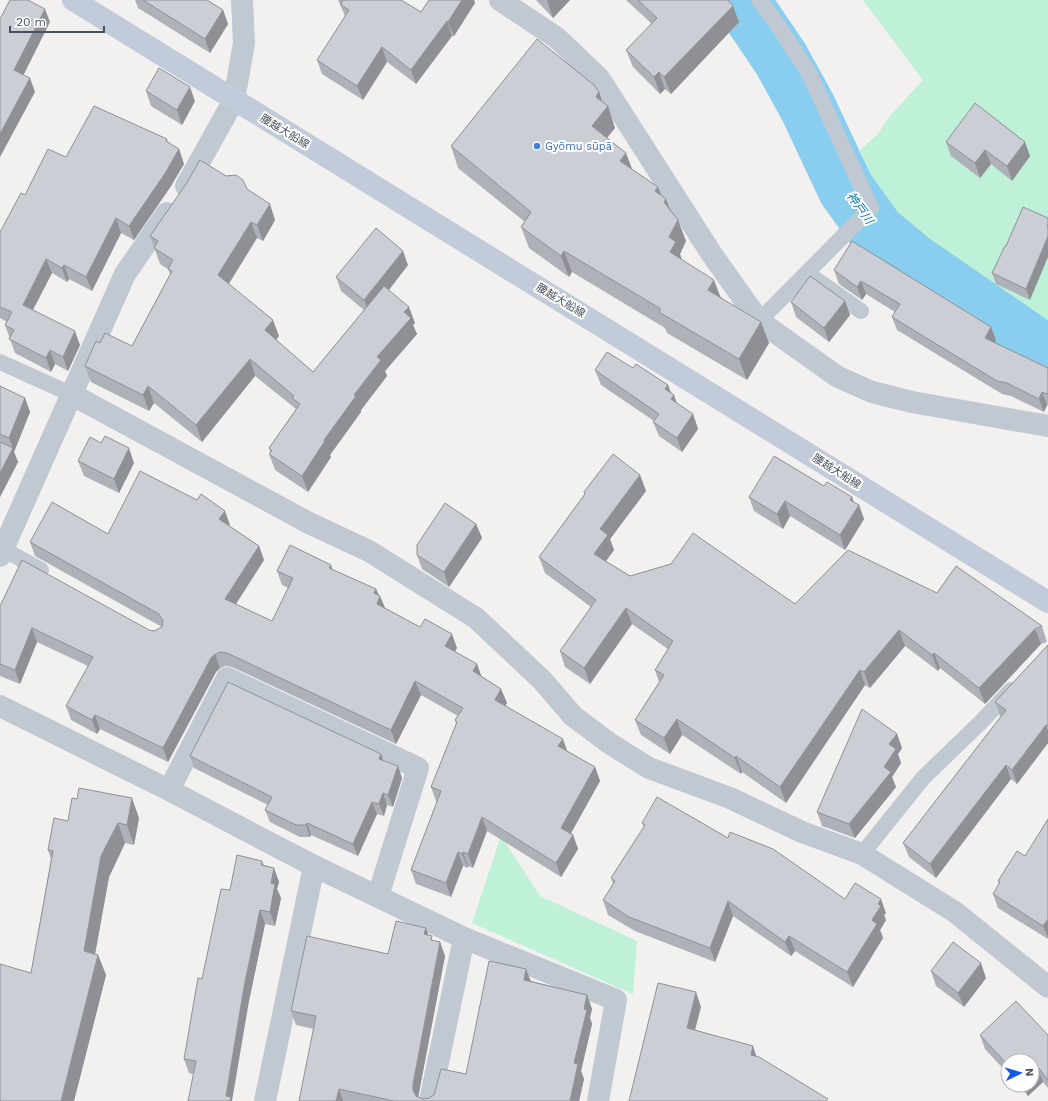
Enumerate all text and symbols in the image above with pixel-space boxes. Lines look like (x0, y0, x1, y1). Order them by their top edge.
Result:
scale bar (10, 8, 104, 34)
text: 20 m (16, 15, 46, 29)
street label: 腰越大船線 (258, 112, 312, 151)
place label: Gyōmu sūpā (545, 140, 612, 153)
marker: Gyōmu sūpā (532, 141, 542, 151)
water label: 神戸川 (844, 189, 877, 228)
street label: 腰越大船線 (534, 281, 588, 320)
street label: 腰越大船線 (810, 451, 864, 492)
north arrow (1000, 1053, 1040, 1093)
text: N (1023, 1068, 1036, 1077)

